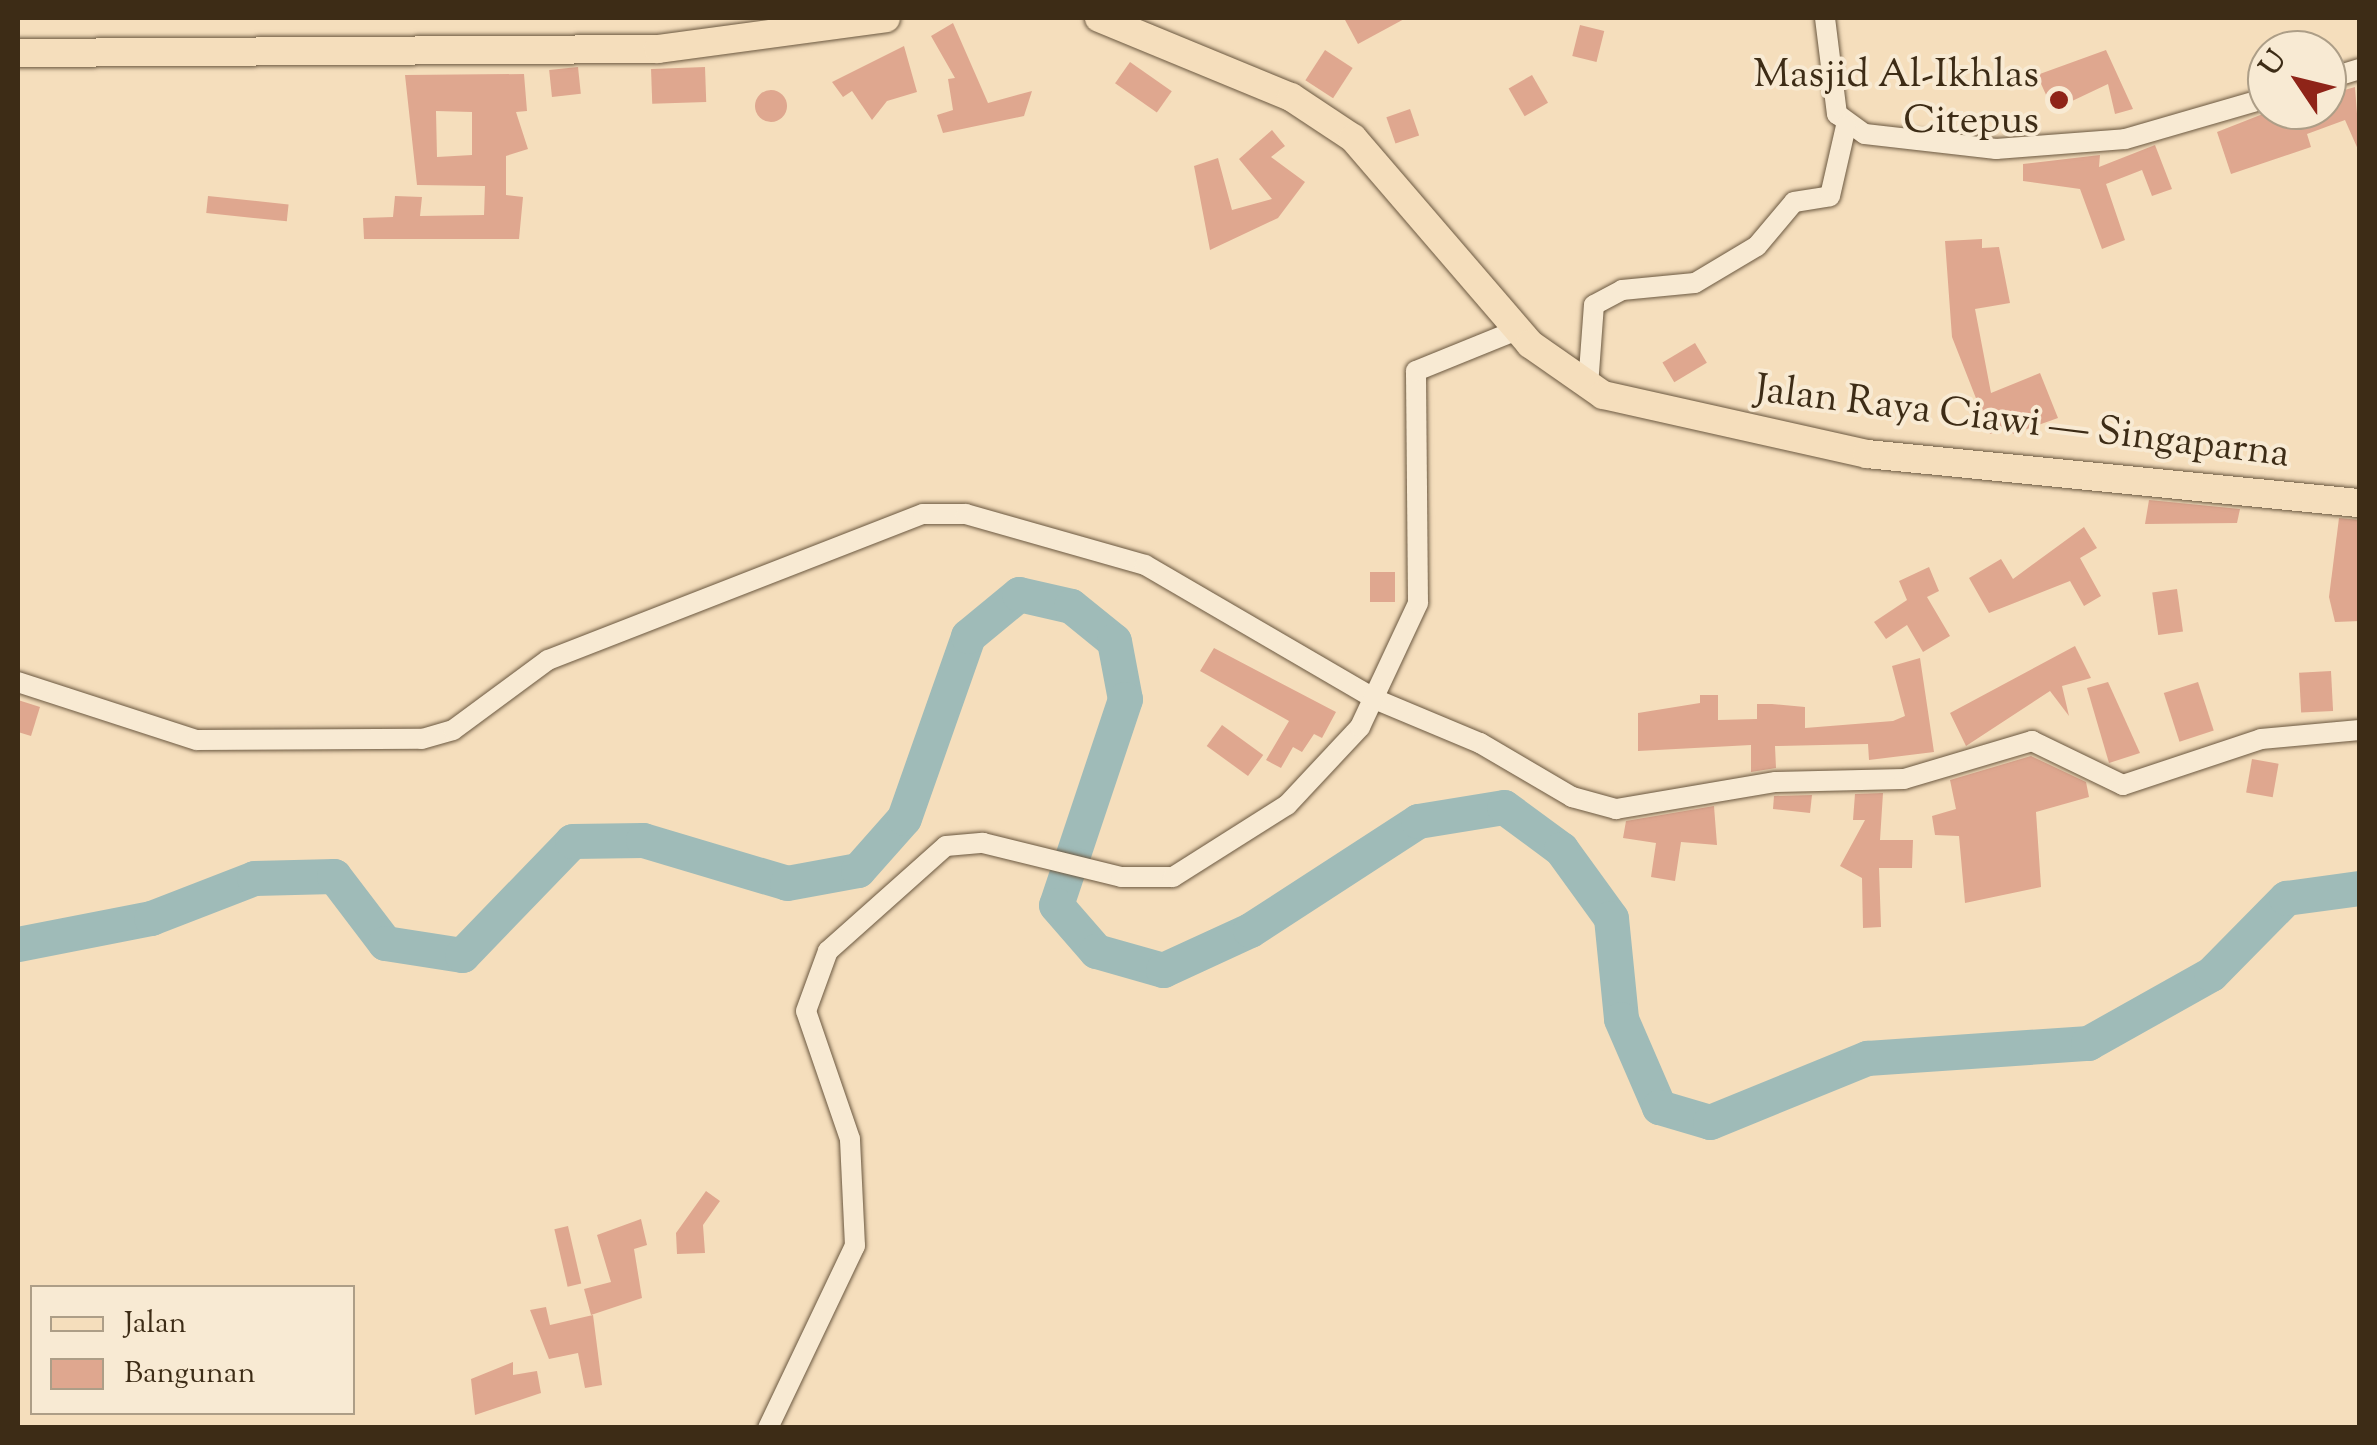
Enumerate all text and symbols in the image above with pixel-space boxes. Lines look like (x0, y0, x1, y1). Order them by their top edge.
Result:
north arrow (2247, 30, 2347, 130)
text: U (2251, 43, 2297, 85)
place label: Masjid Al-Ikhlas Citepus (1753, 53, 2039, 147)
marker: Masjid Al-Ikhlas Citepus (2048, 89, 2070, 111)
street label: Jalan Raya Ciawi — Singaparna (1752, 367, 2292, 481)
legend (30, 1285, 355, 1415)
text: Jalan (124, 1303, 186, 1346)
text: Bangunan (124, 1353, 255, 1396)

